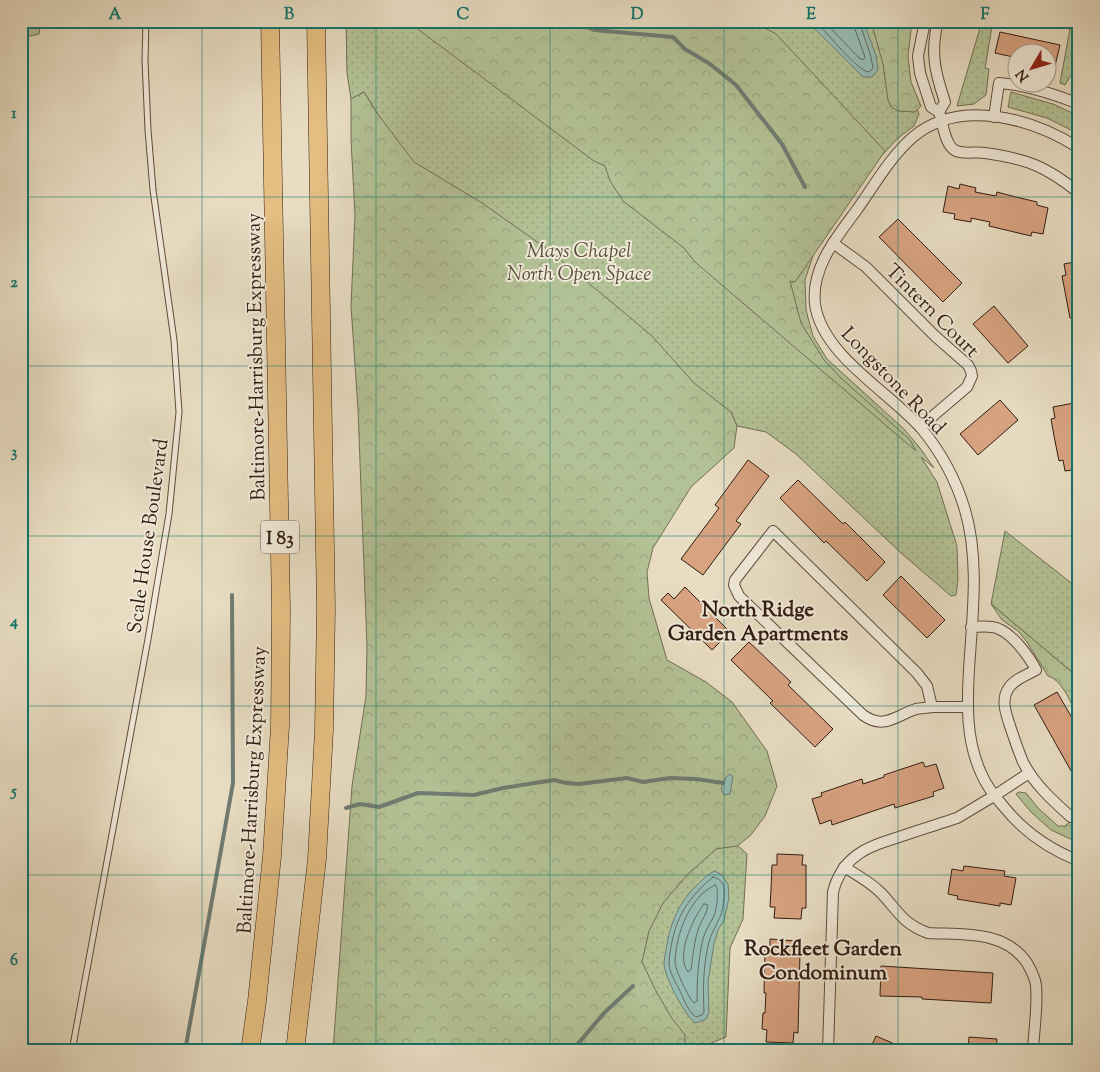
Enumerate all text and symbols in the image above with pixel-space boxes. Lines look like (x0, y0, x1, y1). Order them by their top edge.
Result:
text: A (109, 4, 122, 27)
text: B (284, 4, 294, 27)
text: C (457, 4, 470, 27)
text: D (631, 4, 644, 27)
text: E (806, 4, 816, 27)
text: F (981, 4, 990, 27)
north arrow (1008, 42, 1058, 92)
text: N (1012, 64, 1035, 85)
text: 1 (11, 103, 17, 126)
street label: Baltimore-Harrisburg Expressway (240, 213, 275, 501)
park label: Mays Chapel North Open Space (507, 238, 651, 290)
street label: Tintern Court (878, 258, 985, 365)
text: 2 (10, 272, 18, 295)
street label: Longstone Road (833, 321, 951, 442)
street label: Scale House Boulevard (121, 437, 178, 636)
text: 3 (11, 442, 18, 465)
road number: I 83 (261, 520, 299, 554)
district label: North Ridge Garden Apartments (668, 596, 848, 650)
text: 4 (9, 611, 18, 634)
street label: Baltimore-Harrisburg Expressway (231, 646, 276, 935)
text: 5 (9, 781, 17, 804)
district label: Rockfleet Garden Condominum (744, 935, 902, 989)
text: 6 (10, 950, 18, 973)

